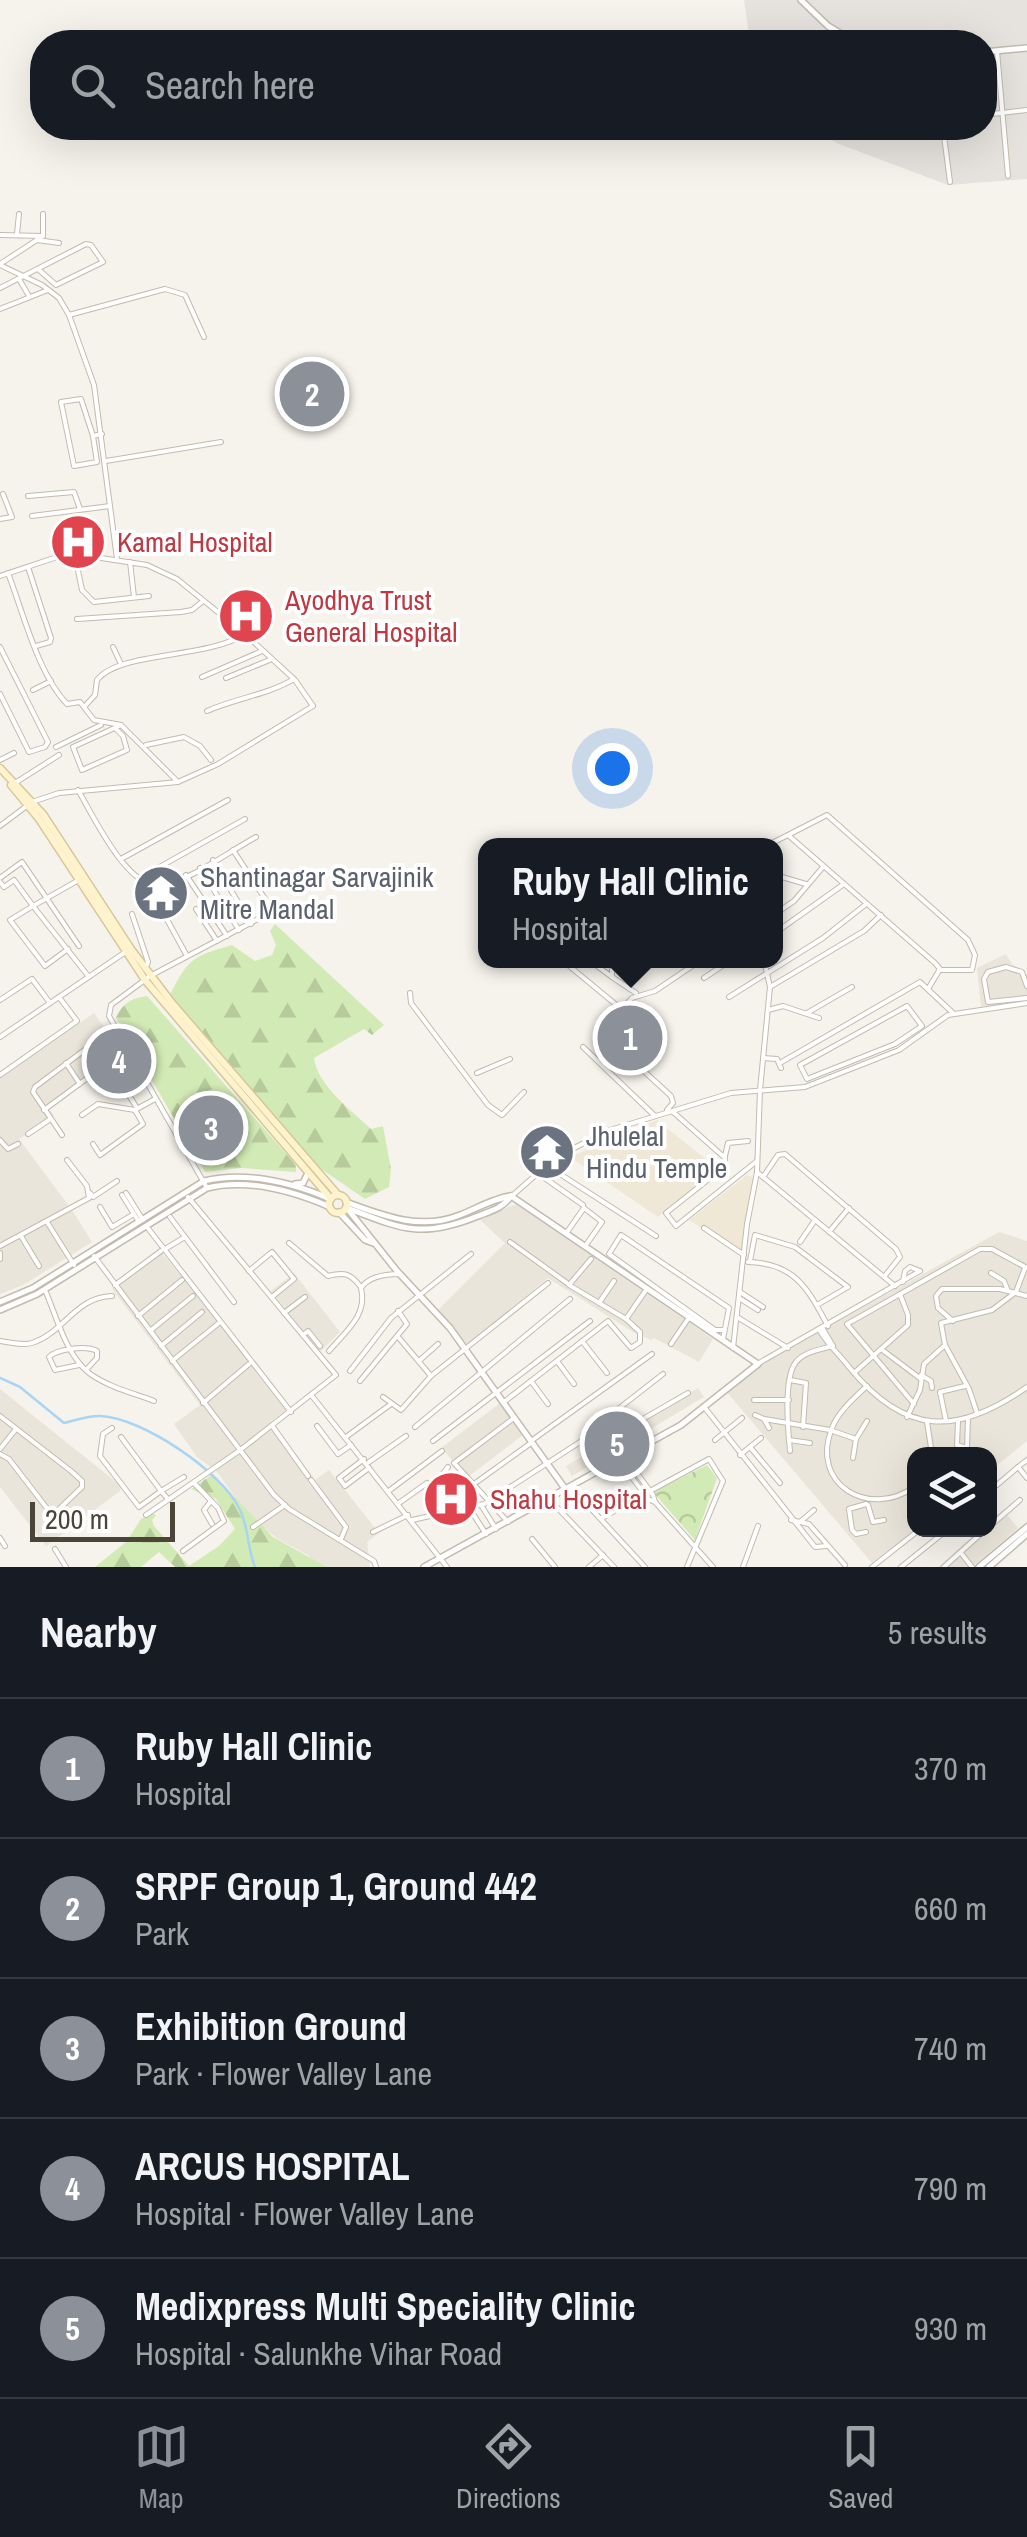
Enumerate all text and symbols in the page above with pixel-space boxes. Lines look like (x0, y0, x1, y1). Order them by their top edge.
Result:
search box (30, 30, 997, 140)
icon: search (65, 58, 120, 113)
text: Search here (145, 60, 315, 111)
pin: 2 (280, 356, 344, 432)
hospital icon: Kamal Hospital (48, 512, 108, 572)
place label: Kamal Hospital (117, 523, 273, 561)
place label: Ayodhya Trust General Hospital (284, 581, 457, 651)
hospital icon: Ayodhya Trust General Hospital (216, 586, 276, 646)
your location (587, 743, 638, 794)
popup (478, 838, 783, 968)
text: Ruby Hall Clinic (512, 856, 749, 907)
place label: Shantinagar Sarvajinik Mitre Mandal (200, 858, 434, 928)
temple icon: Shantinagar Sarvajinik Mitre Mandal (131, 863, 191, 923)
text: Hospital (512, 907, 608, 950)
pin: 1 (598, 1000, 662, 1076)
pin: 4 (86, 1024, 152, 1098)
pin: 3 (178, 1090, 244, 1166)
place label: Jhulelal Hindu Temple (586, 1117, 727, 1187)
temple icon: Jhulelal Hindu Temple (517, 1122, 577, 1182)
pin: 5 (584, 1406, 650, 1482)
map controls (907, 1447, 997, 1537)
button: layers (907, 1447, 997, 1537)
hospital icon: Shahu Hospital (421, 1469, 481, 1529)
place label: Shahu Hospital (490, 1480, 647, 1518)
scale bar (30, 1497, 175, 1542)
text: 200 m (45, 1500, 109, 1538)
text: Nearby (40, 1604, 157, 1660)
text: 5 results (888, 1611, 987, 1654)
text: Ruby Hall Clinic (135, 1721, 372, 1772)
text: 1 (65, 1747, 80, 1790)
text: 370 m (914, 1747, 987, 1790)
text: Hospital (135, 1772, 231, 1815)
text: SRPF Group 1, Ground 442 (135, 1861, 537, 1912)
text: 2 (65, 1887, 80, 1930)
text: 660 m (914, 1887, 987, 1930)
text: Park (135, 1912, 189, 1955)
text: Exhibition Ground (135, 2001, 407, 2052)
text: 3 (65, 2027, 80, 2070)
text: 740 m (914, 2027, 987, 2070)
text: Park · Flower Valley Lane (135, 2052, 432, 2095)
text: ARCUS HOSPITAL (135, 2141, 410, 2192)
text: 4 (65, 2167, 80, 2210)
text: 790 m (914, 2167, 987, 2210)
text: Hospital · Flower Valley Lane (135, 2192, 474, 2235)
text: Medixpress Multi Speciality Clinic (135, 2281, 636, 2332)
text: 5 (65, 2307, 80, 2350)
text: 930 m (914, 2307, 987, 2350)
text: Hospital · Salunkhe Vihar Road (135, 2332, 502, 2375)
tab: Map (134, 2419, 189, 2517)
tab: Directions (456, 2419, 561, 2517)
tab: Saved (828, 2419, 893, 2517)

